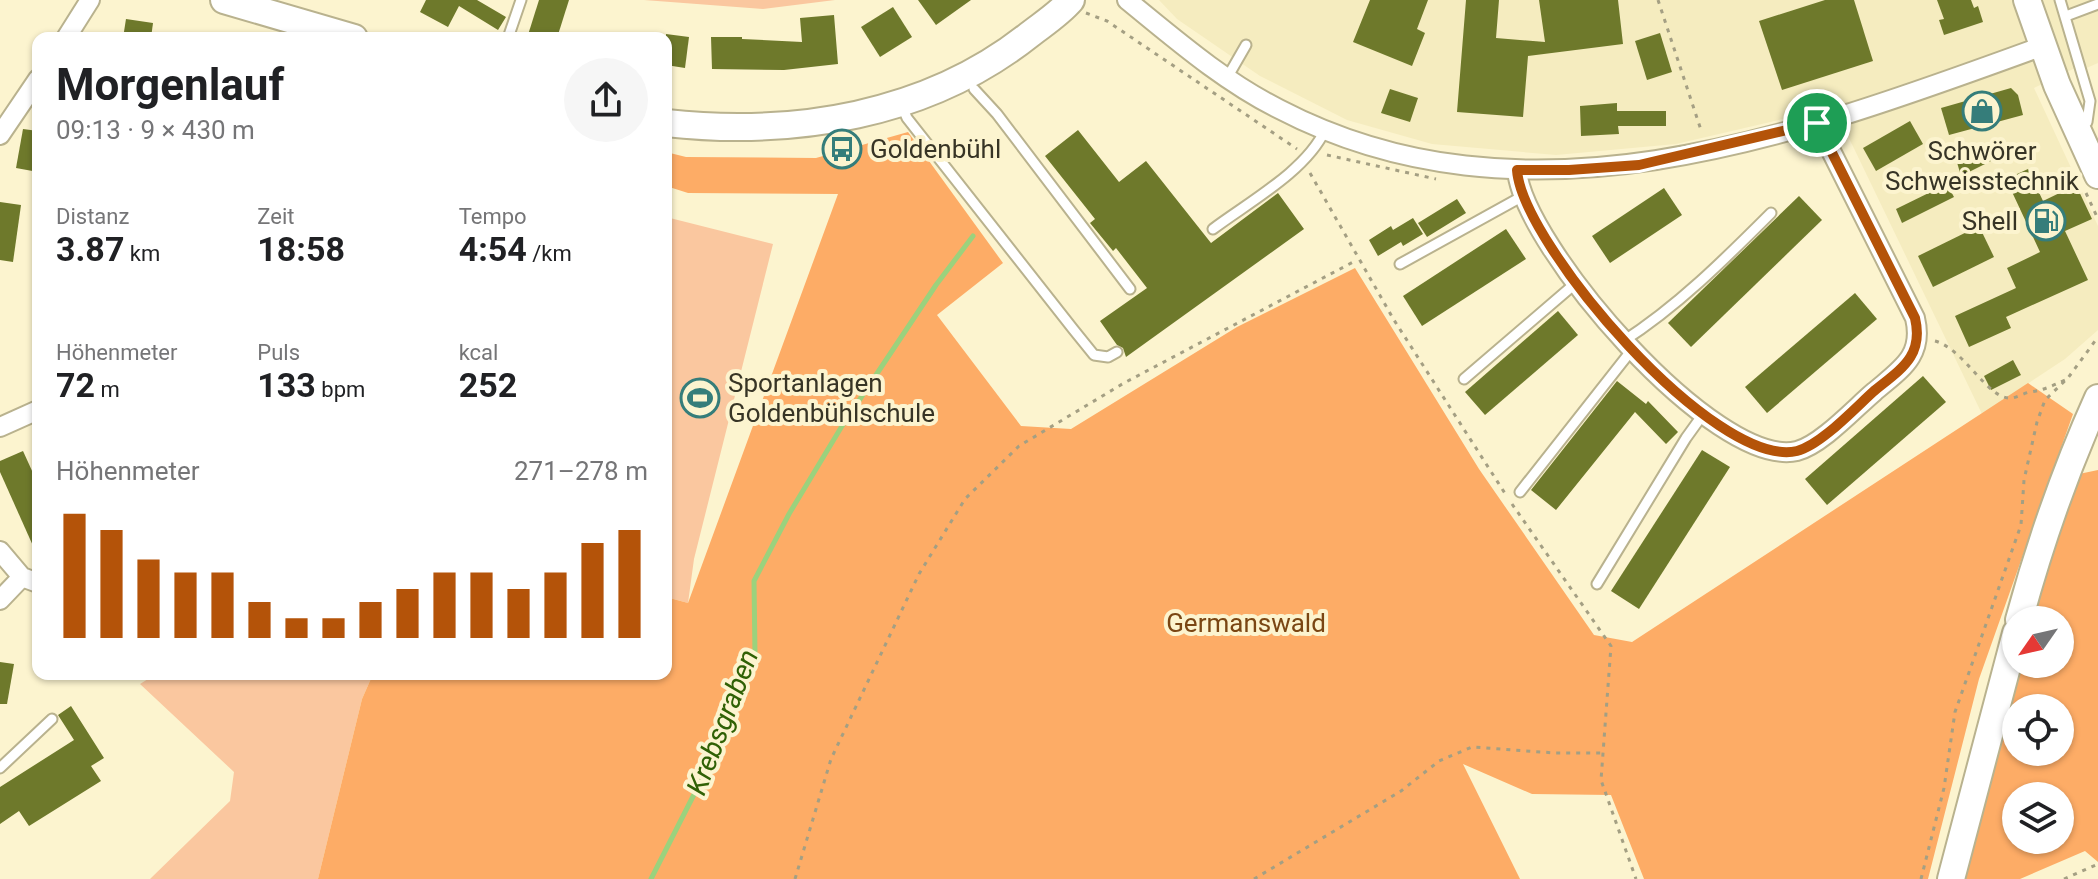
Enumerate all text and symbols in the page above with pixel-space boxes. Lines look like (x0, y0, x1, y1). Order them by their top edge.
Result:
button: share (564, 58, 648, 142)
text: Morgenlauf (56, 59, 284, 111)
pin (1783, 89, 1851, 157)
shop icon: Schwörer Schweisstechnik (1961, 90, 2003, 132)
icon: arrive (1795, 101, 1839, 145)
text: 09:13 · 9 × 430 m (56, 115, 255, 145)
bus stop icon: Goldenbühl (821, 128, 863, 170)
place label: Goldenbühl (870, 134, 1001, 164)
place label: Schwörer Schweisstechnik (1885, 136, 2080, 196)
fuel station icon: Shell (2025, 200, 2067, 242)
text: Distanz (56, 204, 129, 229)
text: Zeit (257, 204, 295, 229)
text: Tempo (459, 204, 527, 229)
place label: Shell (1962, 206, 2018, 236)
text: 3.87 (56, 229, 124, 269)
text: 18:58 (257, 229, 345, 269)
text: 4:54 (459, 229, 527, 269)
text: km (124, 241, 160, 266)
text: /km (527, 241, 572, 266)
text: Höhenmeter (56, 340, 177, 365)
text: Puls (257, 340, 300, 365)
text: kcal (459, 340, 498, 365)
text: 72 (56, 365, 95, 405)
text: 133 (257, 365, 316, 405)
text: 252 (459, 365, 517, 405)
place label: Sportanlagen Goldenbühlschule (728, 368, 935, 428)
text: m (95, 377, 120, 402)
text: bpm (316, 377, 365, 402)
sports icon: Sportanlagen Goldenbühlschule (679, 377, 721, 419)
text: Höhenmeter (56, 456, 200, 486)
text: 271–278 m (514, 456, 648, 486)
north arrow (2002, 606, 2074, 678)
map controls (2002, 606, 2074, 854)
park label: Germanswald (1166, 608, 1326, 638)
water label: Krebsgraben (680, 645, 765, 800)
button: locate (2002, 694, 2074, 766)
button: layers (2002, 782, 2074, 854)

